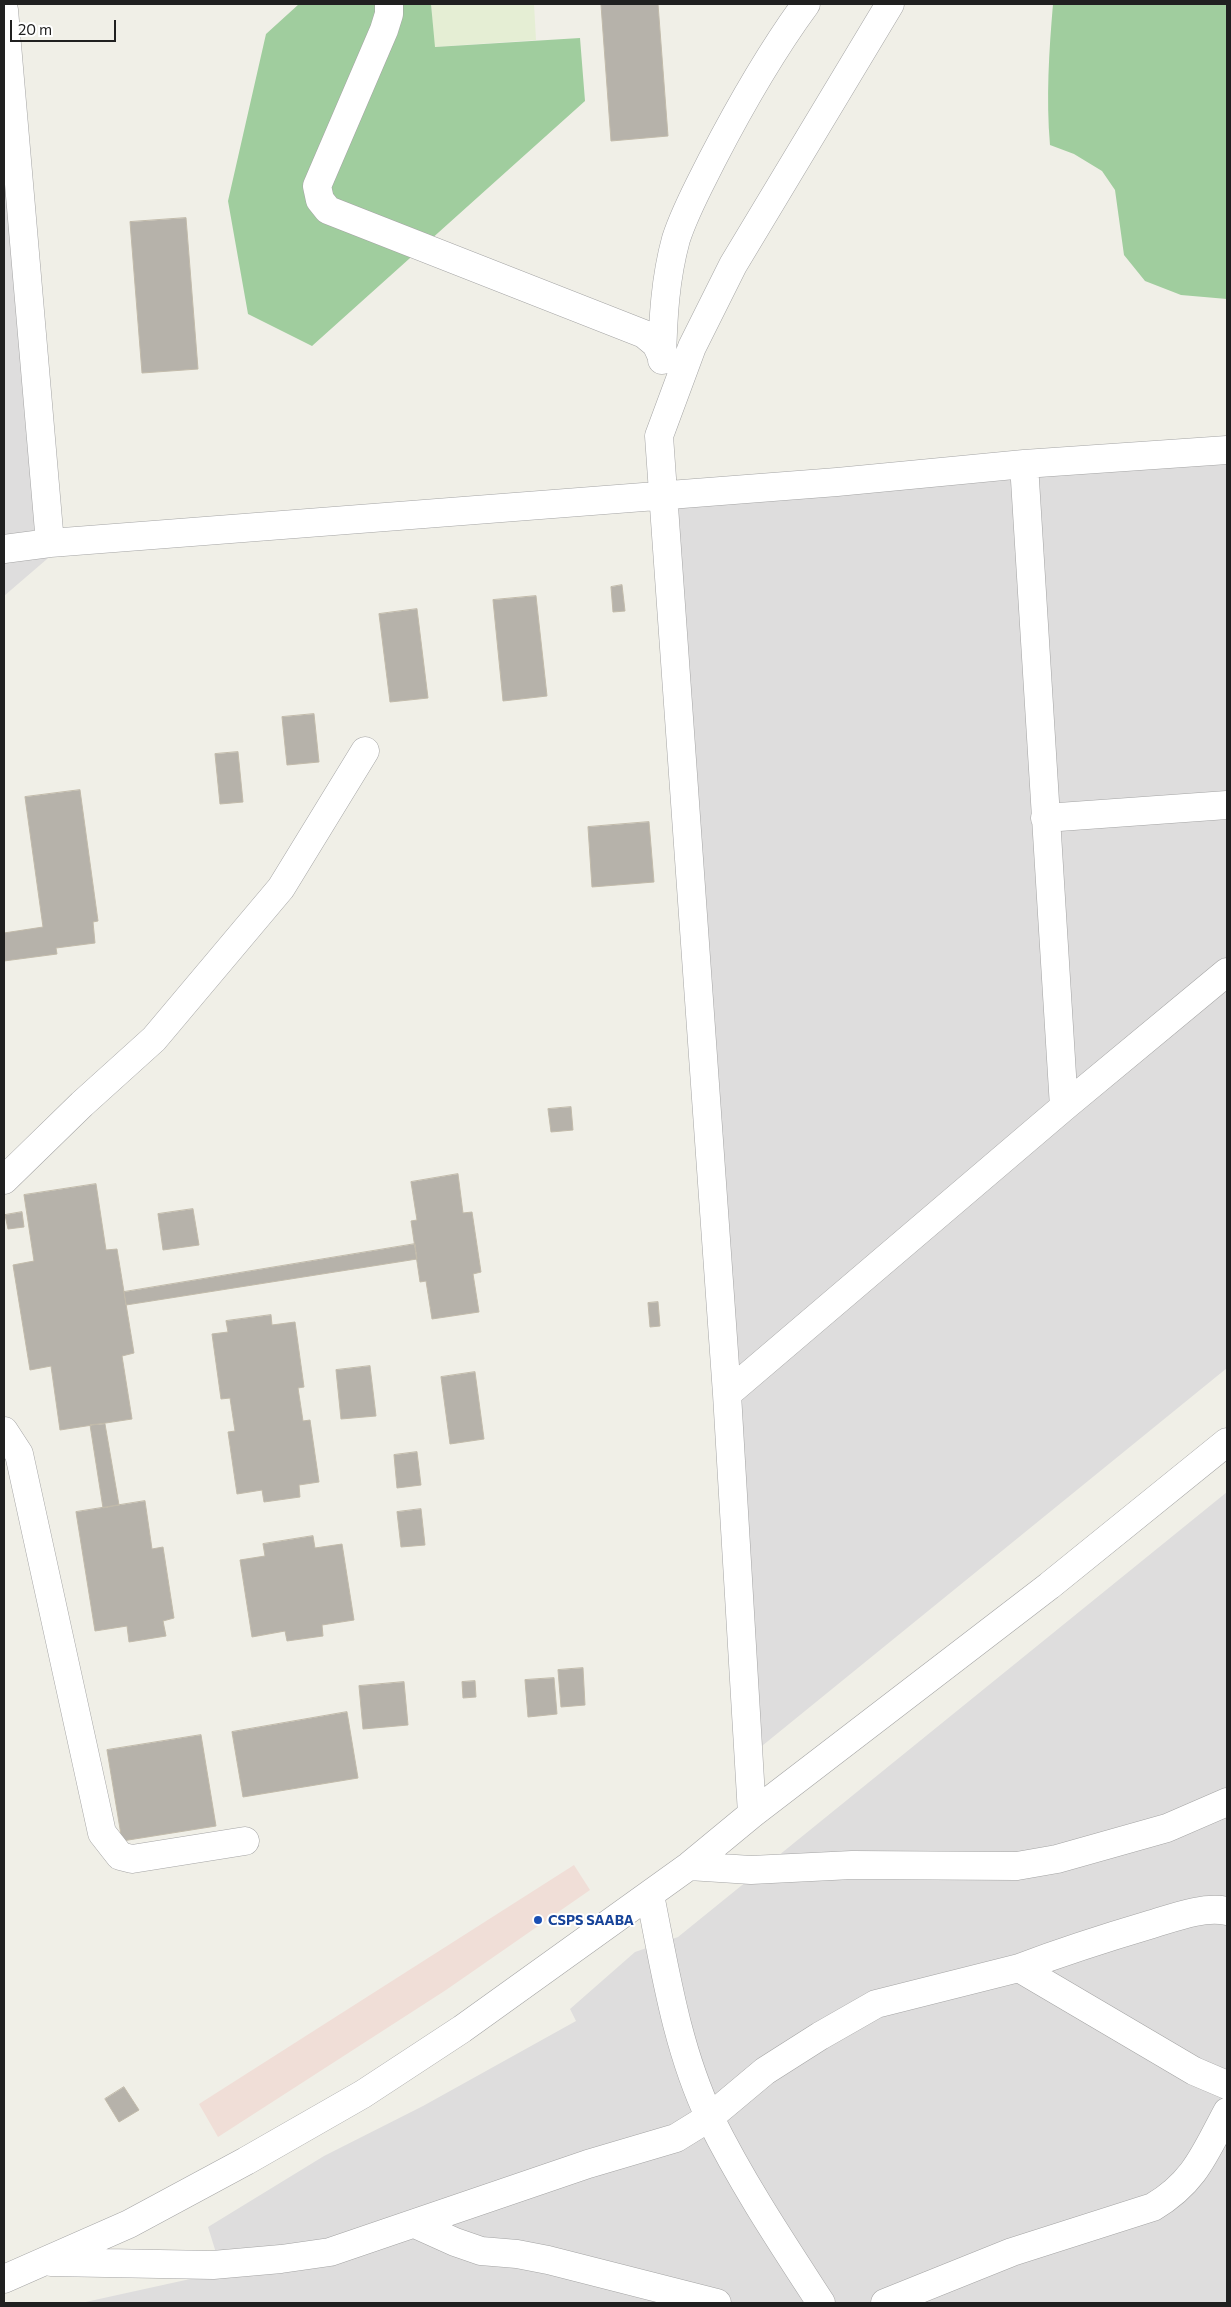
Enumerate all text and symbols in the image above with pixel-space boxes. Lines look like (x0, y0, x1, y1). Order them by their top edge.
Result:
scale bar (12, 10, 119, 42)
text: 20 m (18, 20, 52, 38)
place label: CSPS SAABA (548, 1912, 634, 1928)
marker: CSPS SAABA (532, 1914, 544, 1926)

